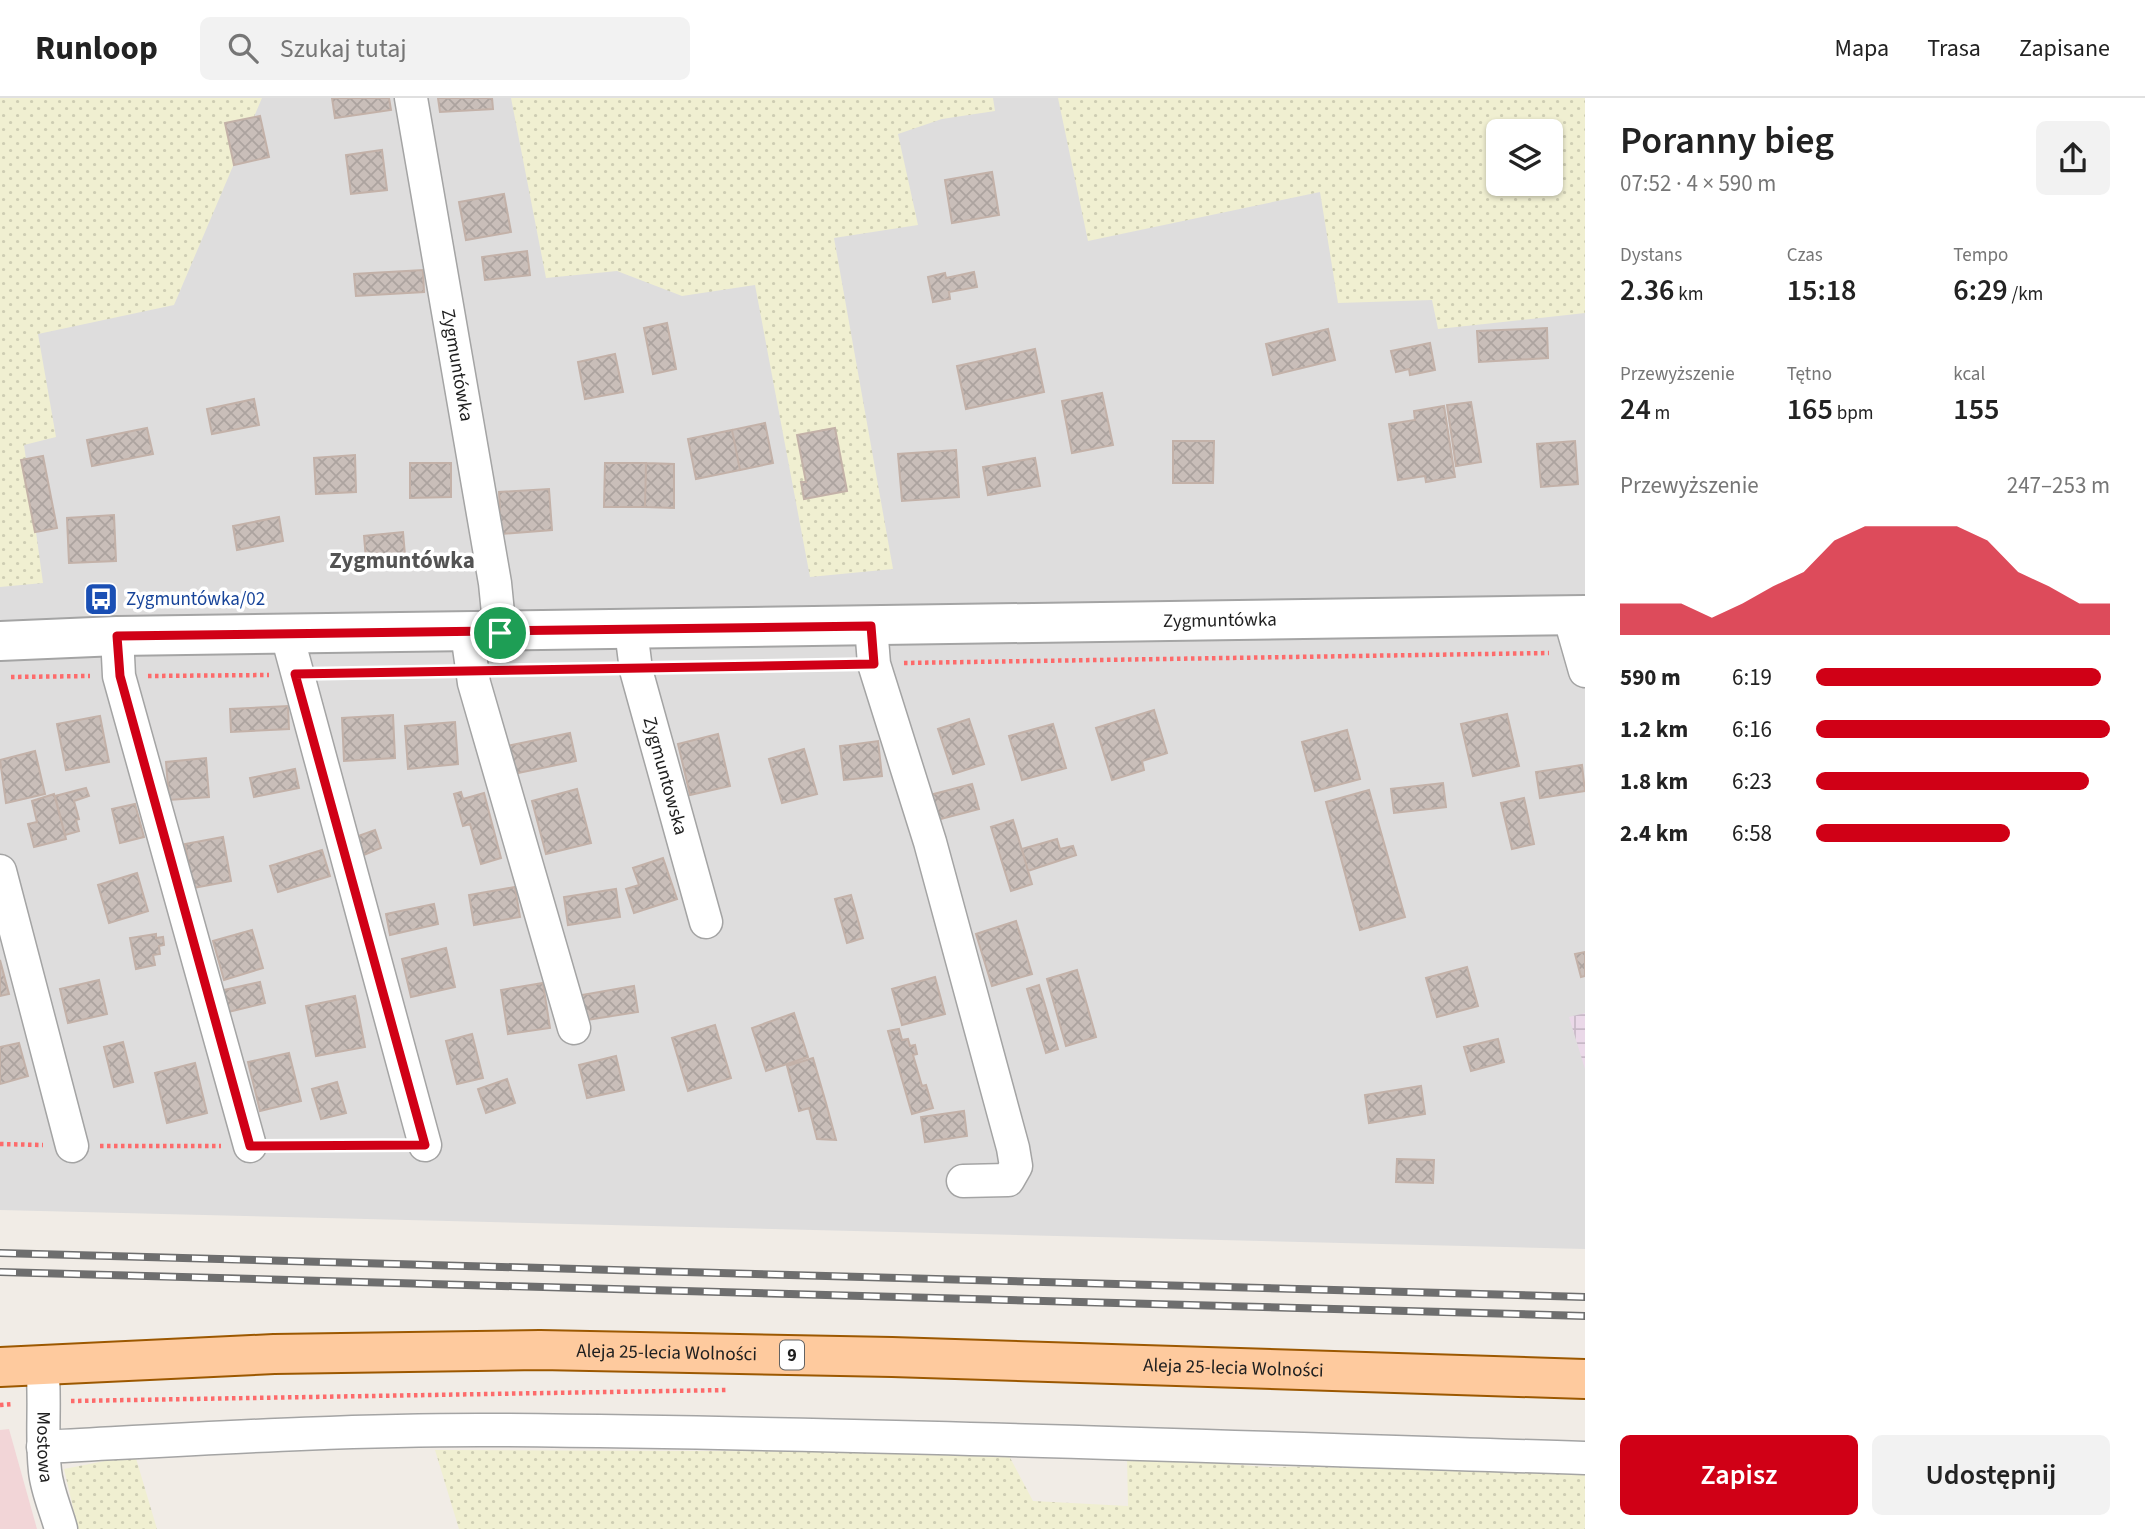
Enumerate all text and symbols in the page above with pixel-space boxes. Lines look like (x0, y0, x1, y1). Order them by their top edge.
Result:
search box (200, 17, 690, 80)
text: Runloop (35, 25, 158, 72)
icon: search (224, 29, 262, 67)
text: Szukaj tutaj (280, 30, 407, 67)
text: Mapa (1835, 31, 1889, 66)
text: Trasa (1927, 31, 1981, 66)
text: Zapisane (2019, 31, 2110, 66)
text: Poranny bieg (1620, 114, 1834, 168)
map controls (1486, 119, 1563, 196)
button: layers (1486, 119, 1563, 196)
button: share (2036, 121, 2110, 195)
text: 07:52 · 4 × 590 m (1620, 167, 1776, 200)
text: Dystans (1620, 242, 1682, 269)
text: Czas (1787, 242, 1823, 269)
text: Tempo (1953, 242, 2008, 269)
text: 2.36 (1620, 269, 1674, 312)
text: 15:18 (1787, 269, 1856, 312)
text: 6:29 (1953, 269, 2008, 312)
text: km (1674, 281, 1703, 308)
text: /km (2008, 281, 2043, 308)
street label: Zygmuntówka (434, 307, 480, 423)
text: Przewyższenie (1620, 361, 1735, 388)
text: Tętno (1787, 361, 1832, 388)
text: kcal (1953, 361, 1985, 388)
text: 24 (1620, 388, 1651, 431)
text: 165 (1787, 388, 1833, 431)
text: 155 (1953, 388, 2000, 431)
text: m (1651, 400, 1670, 427)
text: bpm (1833, 400, 1873, 427)
text: Przewyższenie (1620, 469, 1759, 502)
text: 247–253 m (2007, 469, 2110, 502)
district label: Zygmuntówka (329, 544, 475, 577)
bus stop icon: Zygmuntówka/02 (82, 580, 120, 618)
place label: Zygmuntówka/02 (126, 586, 265, 613)
pin (470, 603, 530, 663)
street label: Zygmuntówka (1163, 606, 1277, 635)
icon: arrive (481, 614, 519, 652)
text: 590 m (1620, 661, 1681, 694)
text: 6:19 (1732, 661, 1772, 694)
street label: Zygmuntowska (636, 713, 695, 838)
text: 1.2 km (1620, 713, 1688, 746)
text: 6:16 (1732, 713, 1772, 746)
text: 1.8 km (1620, 765, 1688, 798)
text: 6:23 (1732, 765, 1772, 798)
text: 2.4 km (1620, 817, 1688, 850)
text: 6:58 (1732, 817, 1772, 850)
street label: Aleja 25-lecia Wolności (576, 1337, 757, 1368)
road number: 9 (780, 1340, 804, 1370)
street label: Aleja 25-lecia Wolności (1143, 1351, 1324, 1384)
street label: Mostowa (30, 1411, 60, 1485)
button: Zapisz (1620, 1435, 1858, 1515)
button: Udostępnij (1872, 1435, 2110, 1515)

